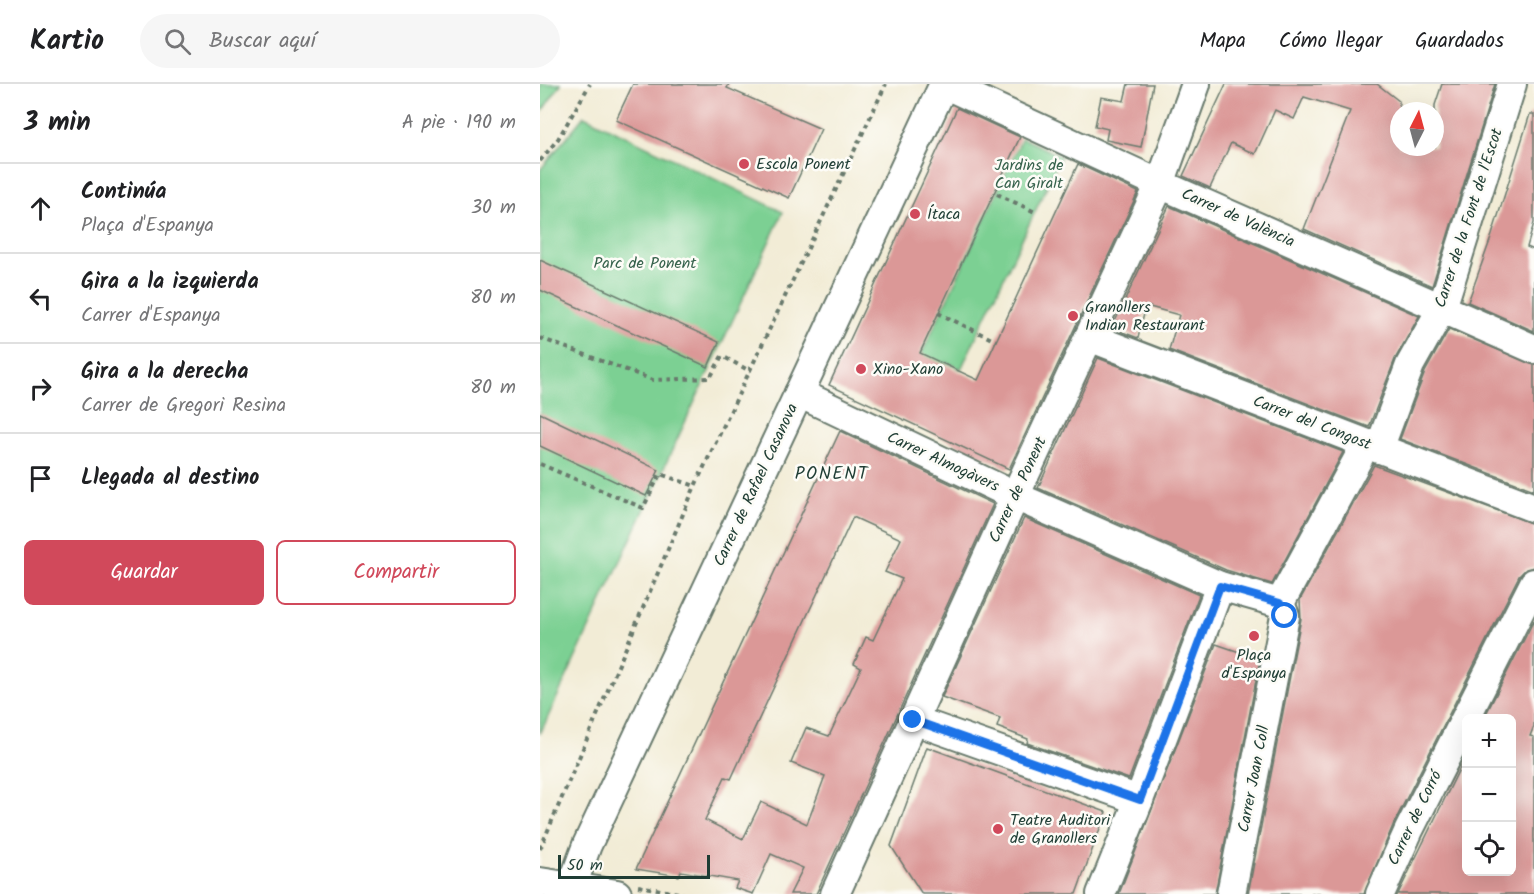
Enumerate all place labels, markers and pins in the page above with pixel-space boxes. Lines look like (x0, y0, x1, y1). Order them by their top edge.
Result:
place label: Escola Ponent (756, 152, 852, 177)
marker: Escola Ponent (737, 157, 751, 171)
place label: Ítaca (927, 202, 960, 227)
marker: Ítaca (908, 207, 922, 221)
place label: Granollers Indian Restaurant (1085, 295, 1206, 338)
marker: Granollers Indian Restaurant (1066, 309, 1080, 323)
place label: Xino-Xano (873, 357, 943, 382)
marker: Xino-Xano (854, 362, 868, 376)
marker: Plaça d'Espanya (1247, 629, 1261, 643)
place label: Plaça d'Espanya (1221, 643, 1287, 686)
place label: Teatre Auditori de Granollers (1010, 808, 1111, 851)
marker: Teatre Auditori de Granollers (991, 822, 1005, 836)

